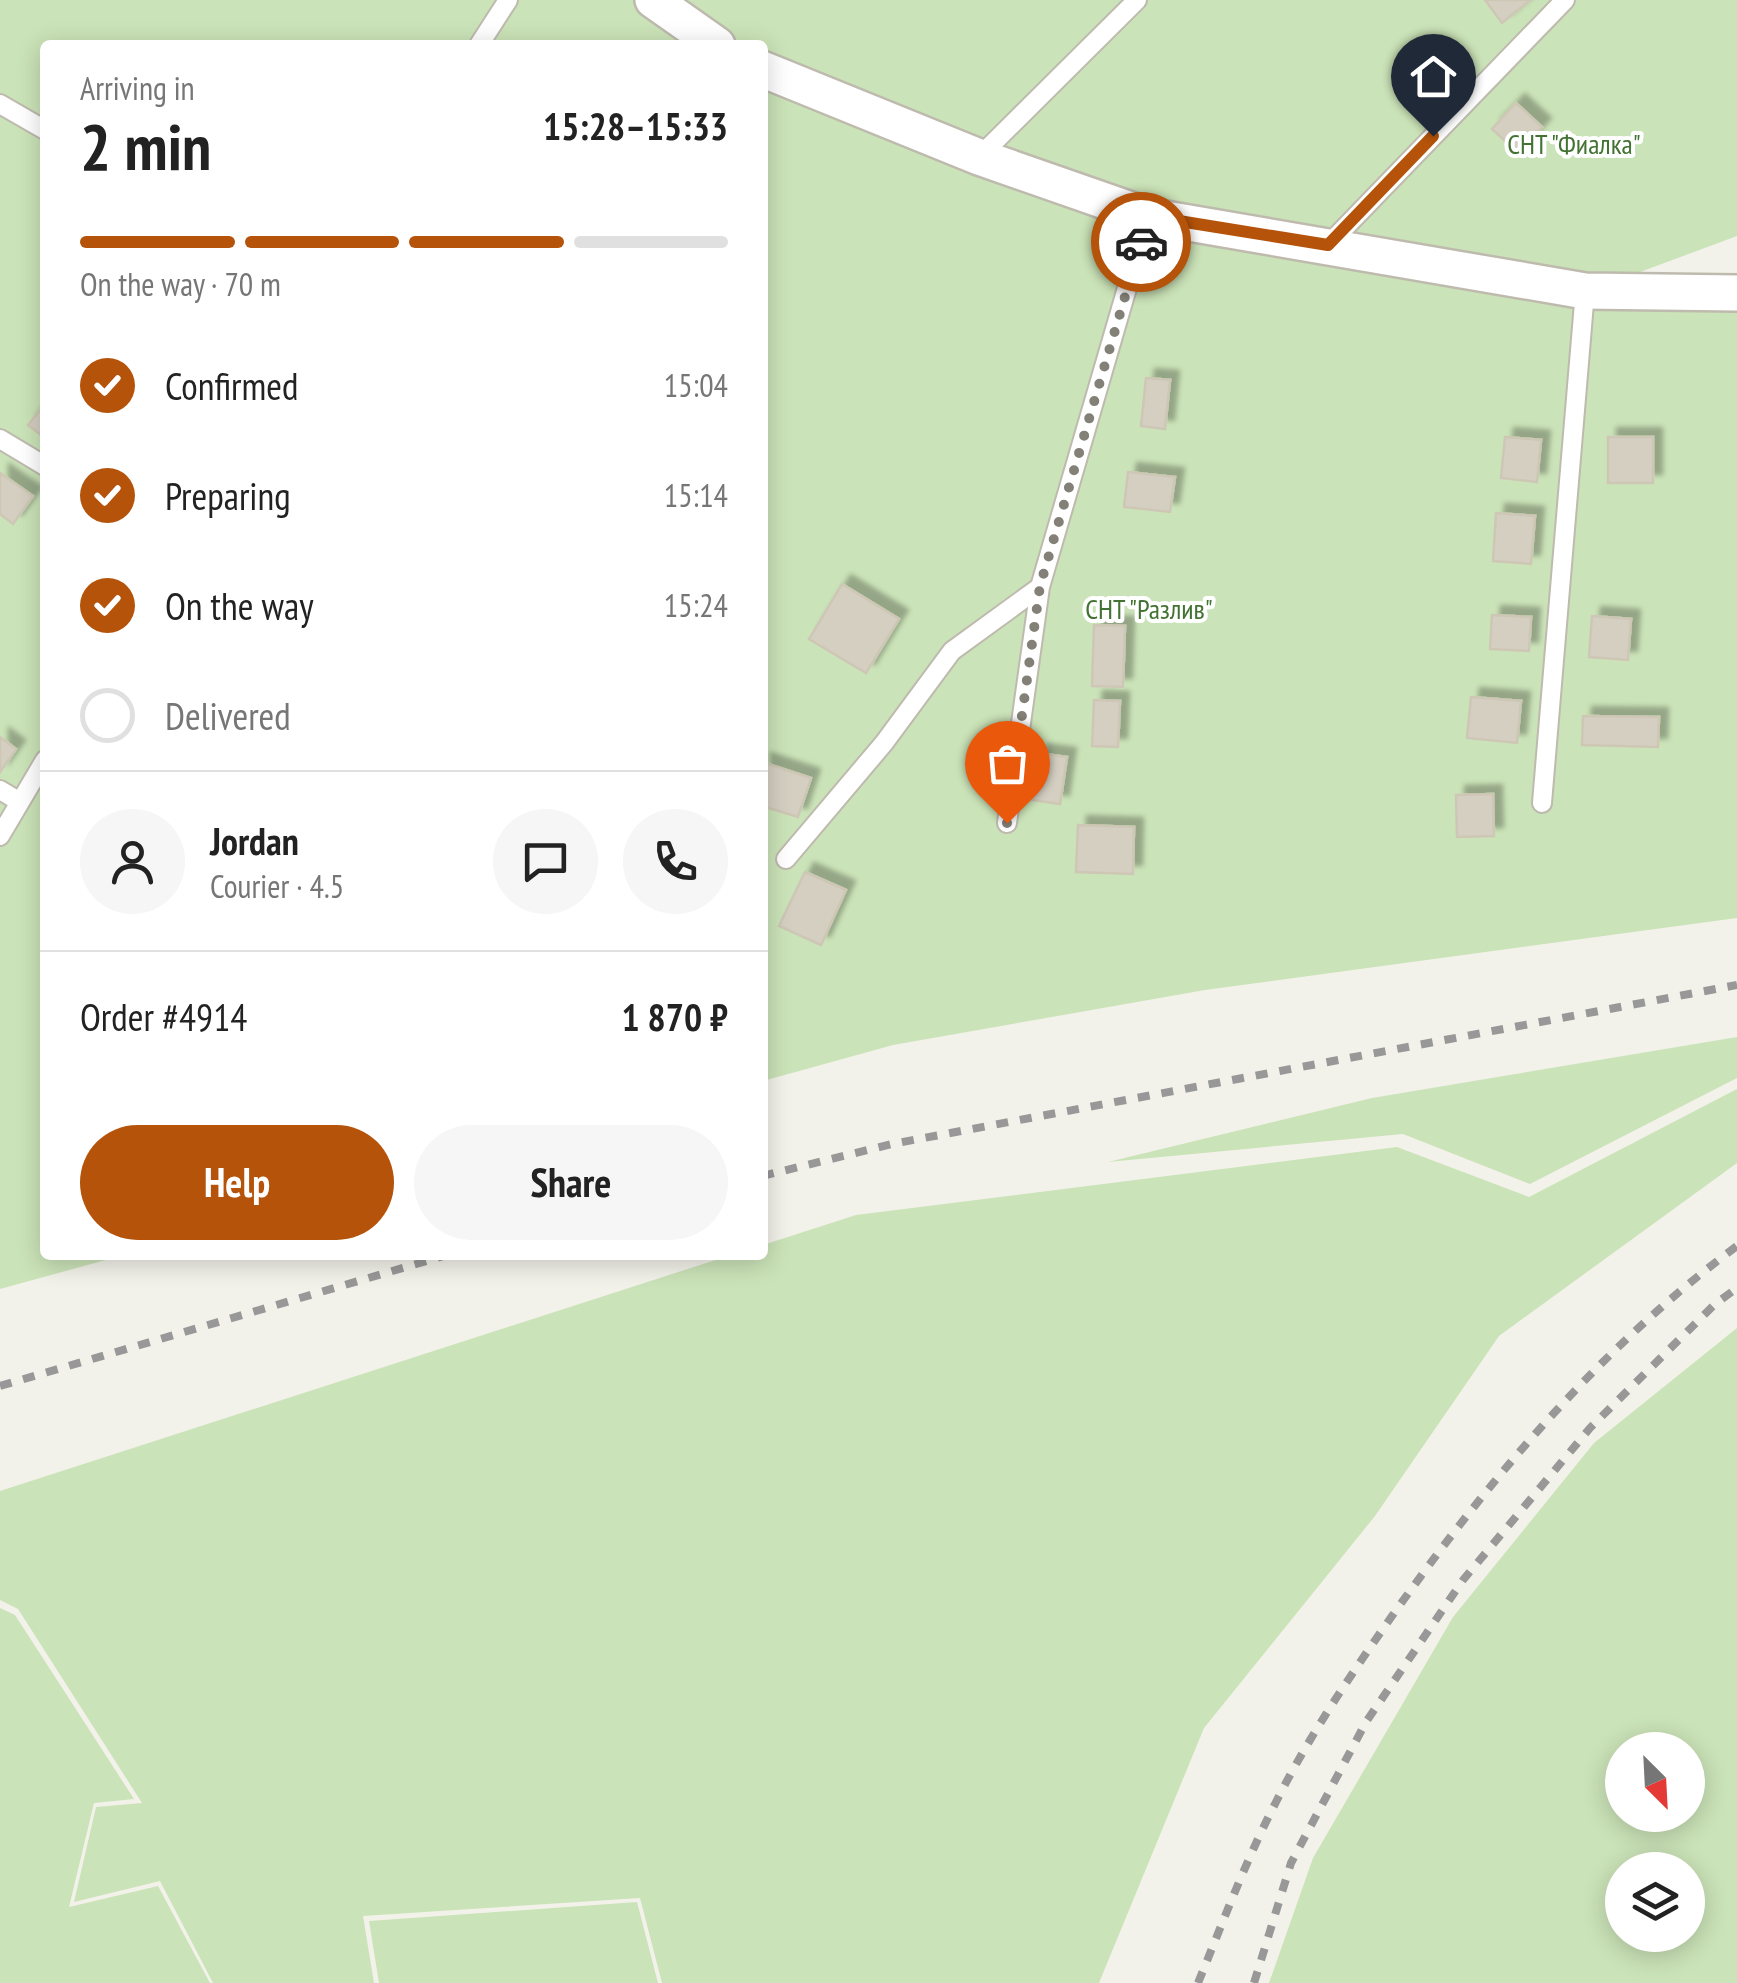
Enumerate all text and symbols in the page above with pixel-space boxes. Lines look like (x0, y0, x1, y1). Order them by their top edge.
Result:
pin (1391, 34, 1476, 137)
icon: home (1406, 49, 1461, 104)
text: Arriving in (80, 67, 195, 109)
text: 15:28–15:33 (543, 101, 728, 150)
text: 2 min (80, 104, 211, 188)
park label: СНТ "Фиалка" (1507, 125, 1641, 162)
courier (1091, 192, 1191, 292)
icon: car (1114, 215, 1169, 270)
text: On the way · 70 m (80, 263, 281, 305)
icon: check (80, 358, 135, 413)
text: Confirmed (165, 361, 298, 410)
text: 15:04 (664, 364, 728, 406)
icon: check (80, 468, 135, 523)
text: Preparing (165, 471, 291, 520)
text: 15:14 (664, 474, 728, 516)
icon: check (80, 578, 135, 633)
text: On the way (165, 581, 313, 630)
text: 15:24 (664, 584, 728, 626)
park label: СНТ "Разлив" (1085, 590, 1213, 627)
text: Delivered (165, 691, 291, 740)
pin (965, 721, 1050, 824)
icon: bag (980, 736, 1035, 791)
button: person (80, 809, 185, 914)
button: chat (493, 809, 598, 914)
button: phone (623, 809, 728, 914)
text: Jordan (210, 816, 299, 865)
text: Courier · 4.5 (210, 865, 344, 907)
text: Order #4914 (80, 992, 247, 1041)
text: 1 870 ₽ (622, 992, 728, 1041)
button: Help (80, 1125, 394, 1240)
button: Share (414, 1125, 728, 1240)
north arrow (1605, 1732, 1705, 1832)
map controls (1605, 1732, 1705, 1952)
button: layers (1605, 1852, 1705, 1952)

